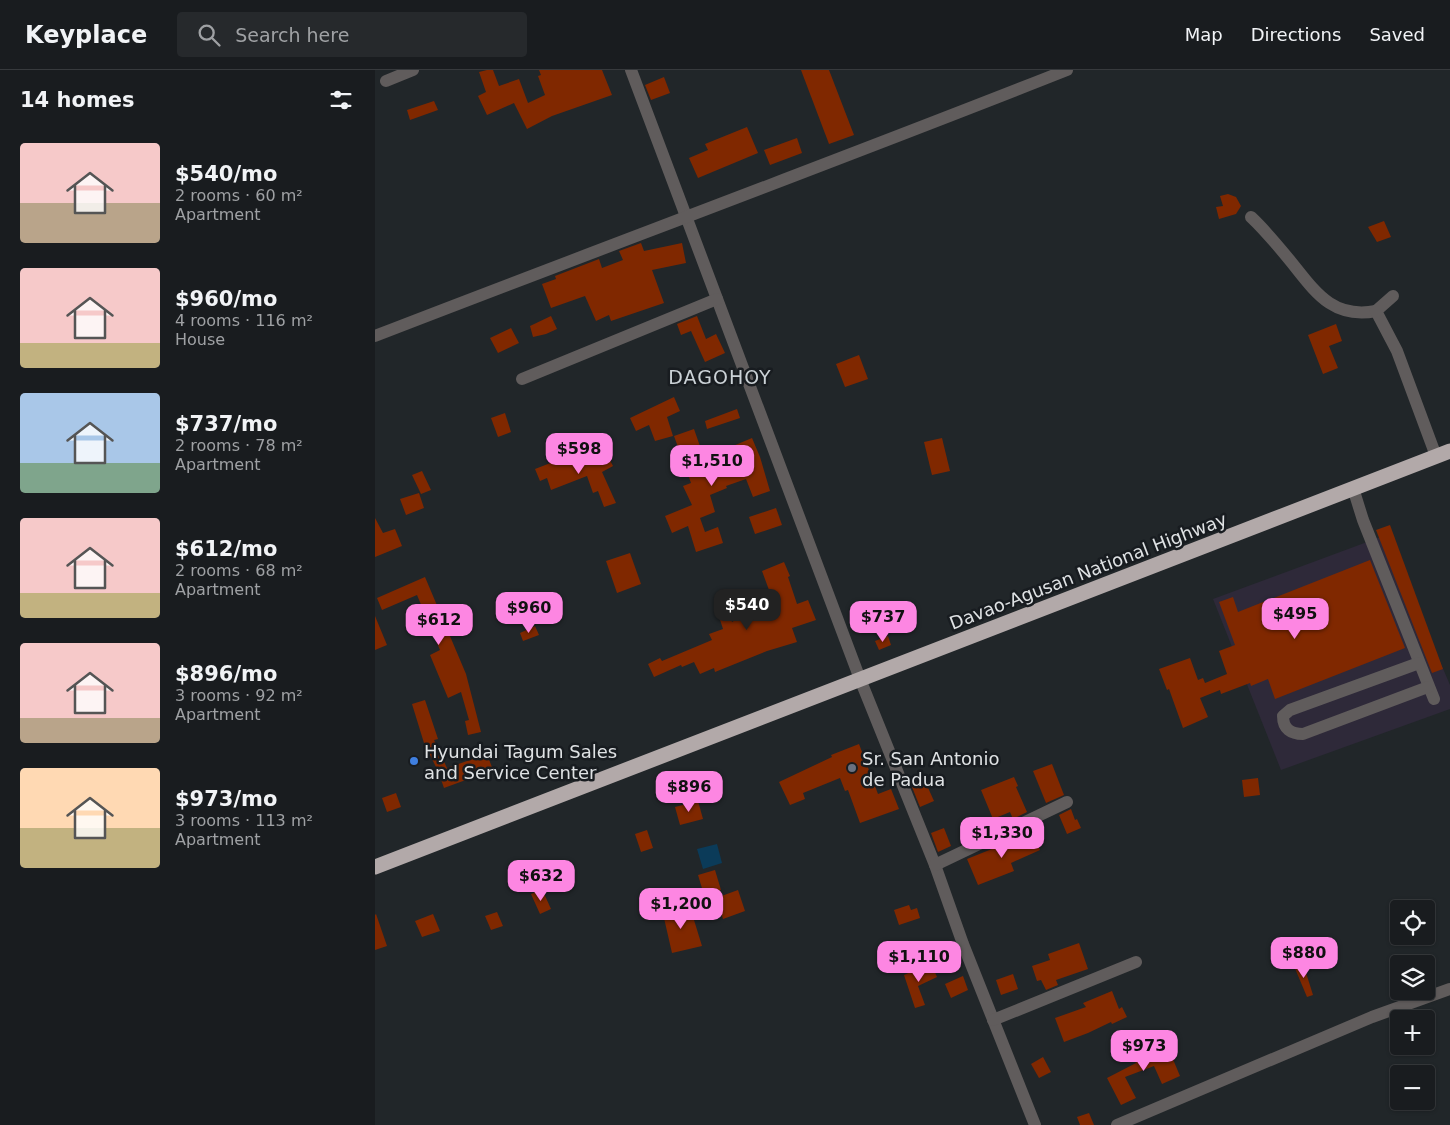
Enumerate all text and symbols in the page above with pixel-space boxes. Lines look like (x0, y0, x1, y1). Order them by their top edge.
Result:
search box (177, 12, 527, 57)
text: Keyplace (25, 21, 147, 49)
icon: search (195, 21, 223, 49)
text: Search here (235, 24, 349, 46)
text: Map (1185, 24, 1223, 45)
text: Directions (1251, 24, 1341, 45)
text: Saved (1369, 24, 1425, 45)
icon: filters (327, 86, 355, 114)
text: 14 homes (20, 88, 135, 112)
text: $540/mo (175, 162, 277, 186)
icon: home (60, 163, 120, 223)
text: 2 rooms · 60 m² (175, 186, 303, 205)
text: Apartment (175, 205, 261, 224)
text: $960/mo (175, 287, 277, 311)
icon: home (60, 288, 120, 348)
text: 4 rooms · 116 m² (175, 311, 313, 330)
text: House (175, 330, 225, 349)
district label: DAGOHOY (668, 366, 772, 388)
text: $737/mo (175, 412, 277, 436)
icon: home (60, 413, 120, 473)
pin: $598 (549, 432, 609, 475)
text: 2 rooms · 78 m² (175, 436, 303, 455)
text: $598 (557, 439, 601, 458)
pin: $1,510 (671, 444, 753, 487)
text: $1,510 (681, 451, 743, 470)
text: Apartment (175, 455, 261, 474)
street label: Davao-Agusan National Highway (946, 508, 1230, 634)
text: $612/mo (175, 537, 277, 561)
icon: home (60, 538, 120, 598)
text: 2 rooms · 68 m² (175, 561, 303, 580)
text: Apartment (175, 580, 261, 599)
pin: $540 (717, 588, 777, 631)
pin: $960 (499, 592, 559, 634)
text: $540 (725, 595, 769, 614)
text: $960 (507, 598, 551, 617)
pin: $495 (1265, 598, 1325, 640)
pin: $737 (853, 600, 913, 643)
pin: $612 (409, 604, 469, 646)
text: $495 (1273, 604, 1317, 623)
text: $737 (861, 607, 905, 626)
text: $612 (417, 610, 461, 629)
text: $896/mo (175, 662, 277, 686)
icon: home (60, 663, 120, 723)
text: 3 rooms · 92 m² (175, 686, 303, 705)
text: Apartment (175, 705, 261, 724)
place label: Hyundai Tagum Sales and Service Center (424, 741, 617, 783)
place label: Sr. San Antonio de Padua (862, 748, 999, 790)
marker: Hyundai Tagum Sales and Service Center (408, 755, 420, 767)
marker: Sr. San Antonio de Padua (846, 762, 858, 774)
pin: $896 (659, 770, 719, 813)
text: $896 (667, 777, 711, 796)
text: $973/mo (175, 787, 277, 811)
icon: home (60, 788, 120, 848)
text: 3 rooms · 113 m² (175, 811, 313, 830)
pin: $1,330 (961, 816, 1043, 859)
text: $1,330 (971, 823, 1033, 842)
text: Apartment (175, 830, 261, 849)
pin: $632 (511, 860, 571, 902)
text: $632 (519, 866, 563, 885)
pin: $1,200 (640, 888, 722, 930)
text: $1,200 (650, 894, 712, 913)
map controls (1390, 900, 1435, 1110)
button: locate (1390, 900, 1435, 945)
pin: $880 (1274, 936, 1334, 979)
pin: $1,110 (878, 940, 960, 983)
text: $880 (1282, 943, 1326, 962)
text: $1,110 (888, 947, 950, 966)
button: layers (1390, 955, 1435, 1000)
button: + (1390, 1010, 1435, 1055)
pin: $973 (1114, 1030, 1174, 1072)
text: $973 (1122, 1036, 1166, 1055)
button: − (1390, 1065, 1435, 1110)

